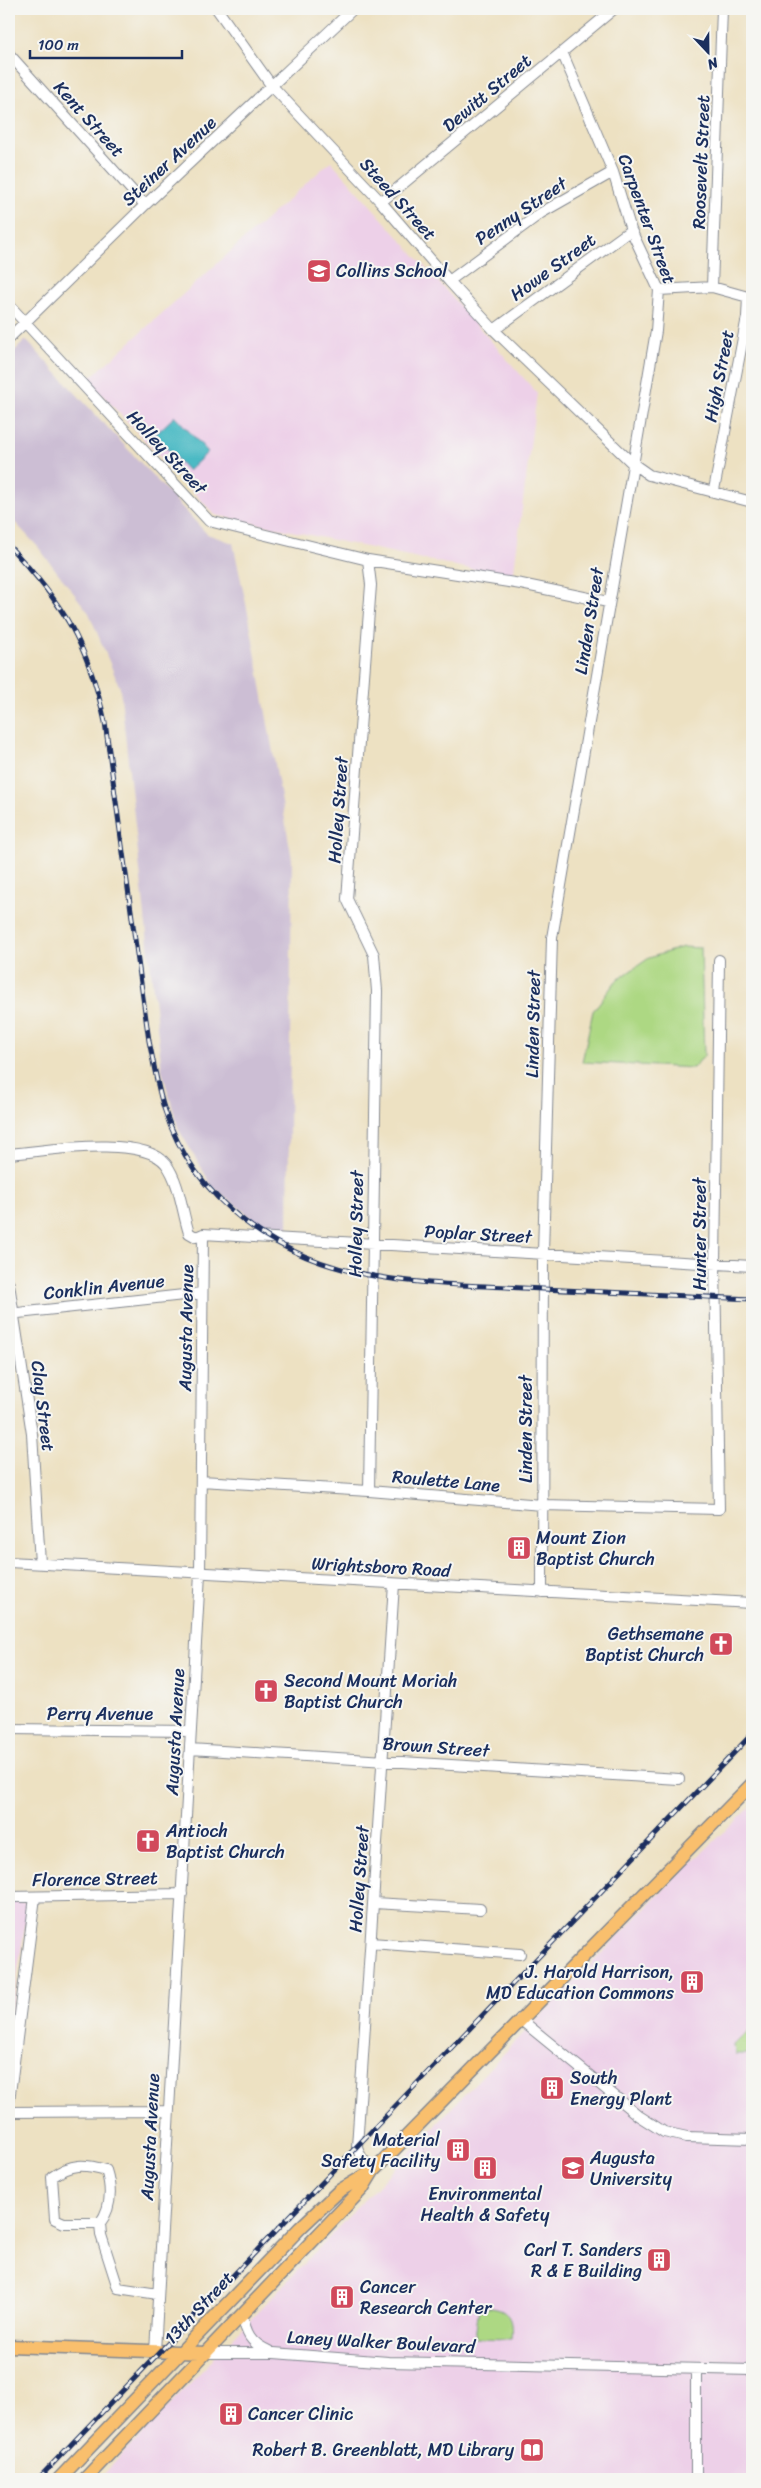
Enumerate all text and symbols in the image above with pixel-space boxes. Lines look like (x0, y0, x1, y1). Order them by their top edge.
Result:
scale bar (30, 28, 182, 60)
north arrow (684, 28, 734, 78)
text: 100 m (38, 32, 79, 58)
street label: Dewitt Street (435, 46, 539, 140)
text: N (703, 50, 723, 77)
street label: Kent Street (45, 73, 133, 165)
street label: Roosevelt Street (683, 94, 719, 230)
street label: Steiner Avenue (114, 108, 224, 214)
street label: Carpenter Street (609, 149, 686, 289)
street label: Steed Street (351, 150, 445, 248)
street label: Penny Street (468, 168, 574, 254)
street label: Howe Street (503, 224, 603, 310)
place label: Collins School (336, 255, 448, 287)
school or university icon: Collins School (306, 258, 332, 284)
street label: High Street (694, 327, 744, 425)
street label: Holley Street (119, 402, 216, 503)
street label: Linden Street (565, 564, 613, 677)
street label: Holley Street (318, 755, 358, 865)
street label: Linden Street (516, 969, 550, 1078)
street label: Holley Street (339, 1169, 373, 1278)
street label: Hunter Street (684, 1177, 716, 1291)
street label: Poplar Street (423, 1215, 533, 1253)
street label: Augusta Avenue (169, 1264, 203, 1393)
street label: Conklin Avenue (42, 1265, 166, 1309)
street label: Clay Street (22, 1359, 64, 1453)
street label: Linden Street (510, 1374, 542, 1483)
street label: Roulette Lane (391, 1460, 502, 1502)
place label: Mount Zion Baptist Church (536, 1522, 655, 1575)
building icon: Mount Zion Baptist Church (506, 1535, 532, 1561)
street label: Wrightsboro Road (311, 1547, 453, 1587)
place label: Gethsemane Baptist Church (585, 1618, 704, 1671)
church icon: Gethsemane Baptist Church (708, 1631, 734, 1657)
place label: Second Mount Moriah Baptist Church (284, 1665, 457, 1718)
street label: Augusta Avenue (156, 1667, 194, 1797)
church icon: Second Mount Moriah Baptist Church (253, 1678, 279, 1704)
street label: Perry Avenue (47, 1698, 153, 1730)
street label: Brown Street (381, 1727, 491, 1767)
place label: Antioch Baptist Church (165, 1815, 285, 1868)
street label: Holley Street (339, 1824, 379, 1934)
church icon: Antioch Baptist Church (135, 1828, 161, 1854)
street label: Florence Street (32, 1862, 158, 1896)
place label: J. Harold Harrison, MD Education Commons (486, 1956, 675, 2009)
building icon: J. Harold Harrison, MD Education Commons (679, 1969, 705, 1995)
place label: South Energy Plant (570, 2062, 672, 2115)
street label: Augusta Avenue (131, 2072, 169, 2202)
building icon: South Energy Plant (539, 2075, 565, 2101)
place label: Material Safety Facility (321, 2124, 441, 2177)
building icon: Material Safety Facility (445, 2137, 471, 2163)
place label: Augusta University (589, 2142, 673, 2195)
building icon: Environmental Health & Safety (472, 2155, 498, 2181)
school or university icon: Augusta University (560, 2155, 586, 2181)
place label: Environmental Health & Safety (421, 2178, 550, 2231)
place label: Carl T. Sanders R & E Building (524, 2234, 643, 2287)
building icon: Carl T. Sanders R & E Building (646, 2247, 672, 2273)
street label: 13th Street (156, 2263, 242, 2353)
place label: Cancer Research Center (360, 2271, 493, 2324)
building icon: Cancer Research Center (329, 2284, 355, 2310)
street label: Laney Walker Boulevard (286, 2321, 477, 2363)
place label: Cancer Clinic (248, 2398, 353, 2430)
building icon: Cancer Clinic (218, 2401, 244, 2427)
place label: Robert B. Greenblatt, MD Library (253, 2434, 515, 2466)
library icon: Robert B. Greenblatt, MD Library (519, 2437, 545, 2463)

